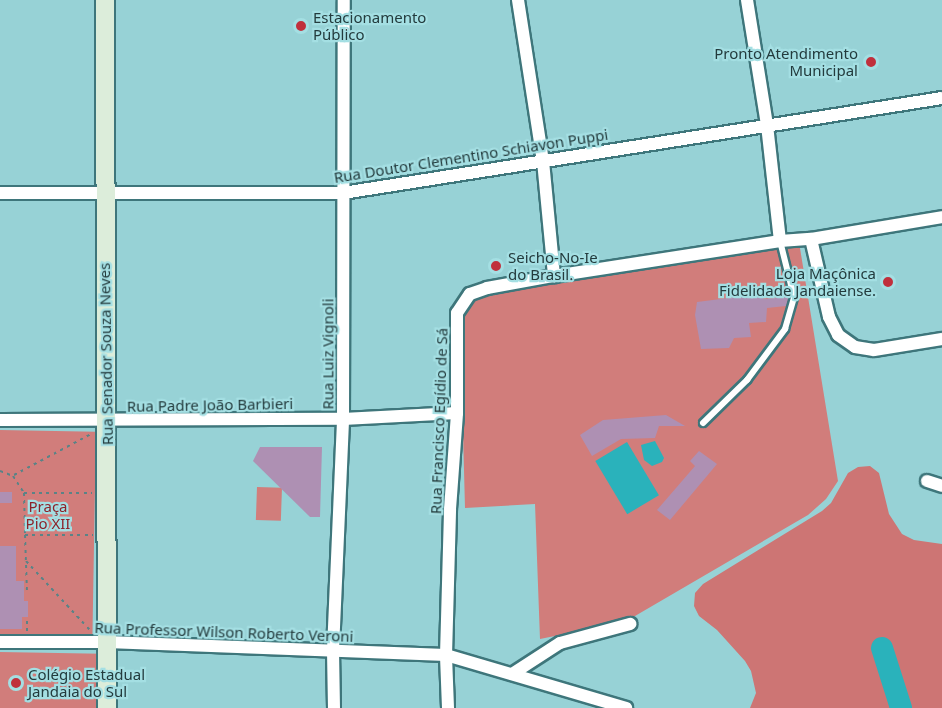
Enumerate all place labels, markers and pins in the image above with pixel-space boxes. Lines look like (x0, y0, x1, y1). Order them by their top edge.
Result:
place label: Estacionamento Público (313, 8, 426, 43)
marker: Estacionamento Público (294, 19, 308, 33)
place label: Pronto Atendimento Municipal (714, 44, 858, 79)
marker: Pronto Atendimento Municipal (862, 53, 880, 71)
place label: Seicho-No-Ie do Brasil. (508, 248, 598, 283)
marker: Seicho-No-Ie do Brasil. (489, 259, 503, 273)
place label: Loja Maçônica Fidelidade Jandaiense. (719, 264, 876, 299)
marker: Loja Maçônica Fidelidade Jandaiense. (881, 275, 895, 289)
place label: Colégio Estadual Jandaia do Sul (28, 665, 145, 700)
marker: Colégio Estadual Jandaia do Sul (9, 676, 23, 690)

